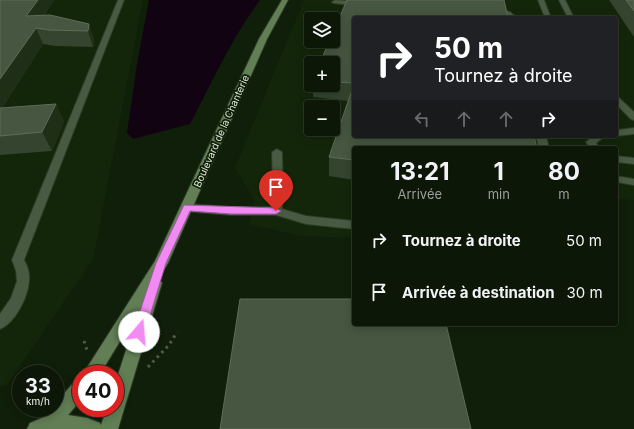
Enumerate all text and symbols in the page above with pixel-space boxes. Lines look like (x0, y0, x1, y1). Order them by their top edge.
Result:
map controls (304, 12, 340, 136)
button: layers (304, 12, 340, 48)
text: 50 m (434, 31, 503, 65)
icon: right (368, 32, 420, 84)
button: + (304, 56, 340, 92)
text: Tournez à droite (434, 65, 573, 86)
street label: Boulevard de la Chanterie (191, 73, 251, 189)
button: − (304, 100, 340, 136)
icon: left (411, 108, 433, 130)
icon: ahead (453, 108, 475, 130)
icon: ahead (495, 108, 517, 130)
icon: right (537, 108, 559, 130)
text: 13:21 (390, 157, 449, 186)
text: 1 (494, 157, 504, 186)
text: 80 (548, 157, 580, 186)
pin (259, 170, 293, 211)
icon: arrive (265, 176, 287, 198)
text: Arrivée (398, 186, 442, 202)
text: min (488, 186, 510, 202)
text: m (558, 186, 570, 202)
icon: right (368, 229, 390, 251)
text: Tournez à droite (402, 231, 521, 250)
text: 50 m (566, 231, 602, 250)
icon: arrive (368, 281, 390, 303)
text: Arrivée à destination (402, 283, 555, 302)
text: 30 m (567, 283, 603, 302)
position arrow (118, 311, 160, 353)
speed limit sign: 40 (72, 365, 124, 417)
text: 33 (25, 374, 51, 398)
text: km/h (26, 395, 50, 407)

